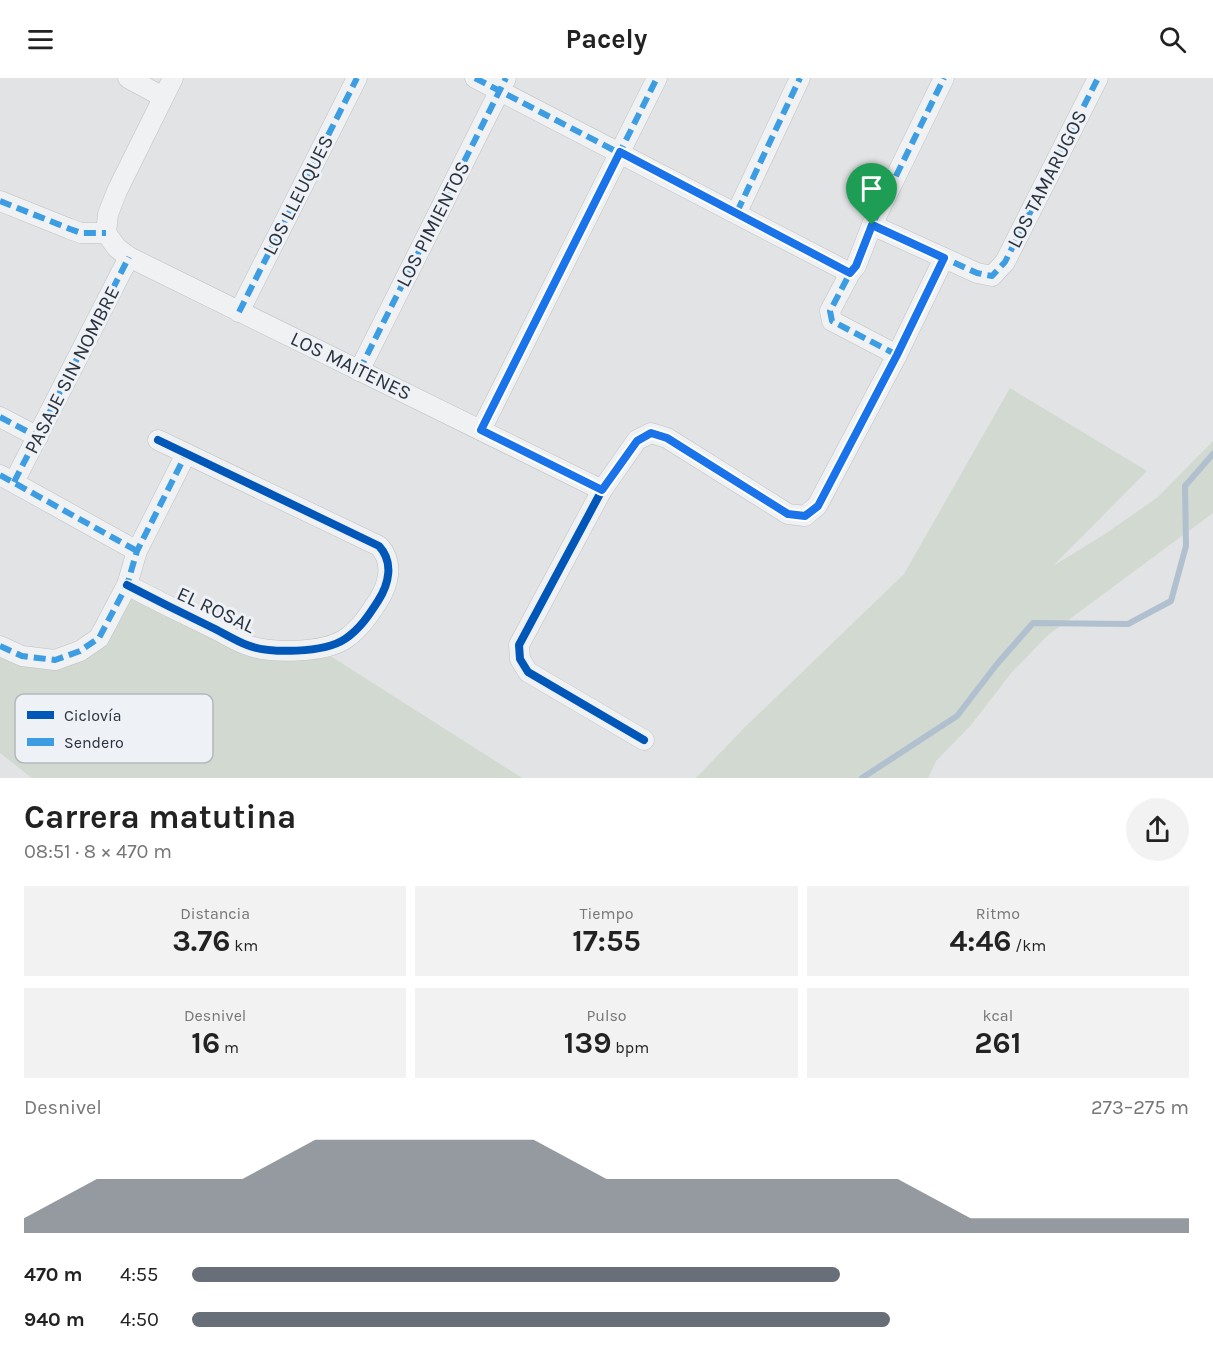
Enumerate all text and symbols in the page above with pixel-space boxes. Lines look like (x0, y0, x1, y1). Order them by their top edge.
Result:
icon: menu (24, 23, 57, 56)
text: Pacely (566, 23, 647, 55)
icon: search (1156, 23, 1189, 56)
street label: LOS TAMARUGOS (1002, 106, 1092, 252)
street label: LOS LLEUQUES (258, 131, 338, 259)
street label: LOS PIMIENTOS (391, 157, 475, 291)
pin (846, 163, 897, 225)
icon: arrive (855, 172, 888, 205)
street label: PASAJE SIN NOMBRE (20, 282, 124, 458)
street label: LOS MAITENES (287, 327, 415, 405)
street label: EL ROSAL (173, 582, 259, 638)
legend (15, 694, 213, 763)
text: Ciclovía (64, 706, 122, 725)
text: Sendero (64, 733, 124, 752)
text: Carrera matutina (24, 798, 296, 836)
button: share (1126, 798, 1189, 861)
text: 08:51 · 8 × 470 m (24, 840, 172, 863)
text: Distancia (180, 904, 250, 923)
text: Tiempo (579, 904, 634, 923)
text: Ritmo (976, 904, 1020, 923)
text: 3.76 (172, 923, 230, 959)
text: 17:55 (572, 923, 641, 959)
text: 4:46 (949, 923, 1011, 959)
text: km (230, 936, 258, 955)
text: /km (1011, 936, 1046, 955)
text: Desnivel (184, 1006, 246, 1025)
text: Pulso (586, 1006, 627, 1025)
text: kcal (983, 1006, 1013, 1025)
text: 16 (191, 1025, 220, 1061)
text: 139 (564, 1025, 612, 1061)
text: 261 (974, 1025, 1021, 1061)
text: m (220, 1038, 239, 1057)
text: bpm (612, 1038, 649, 1057)
text: Desnivel (24, 1096, 102, 1119)
text: 273–275 m (1091, 1096, 1189, 1119)
text: 470 m (24, 1263, 83, 1286)
text: 4:55 (120, 1263, 158, 1286)
text: 940 m (24, 1308, 85, 1331)
text: 4:50 (120, 1308, 159, 1331)

